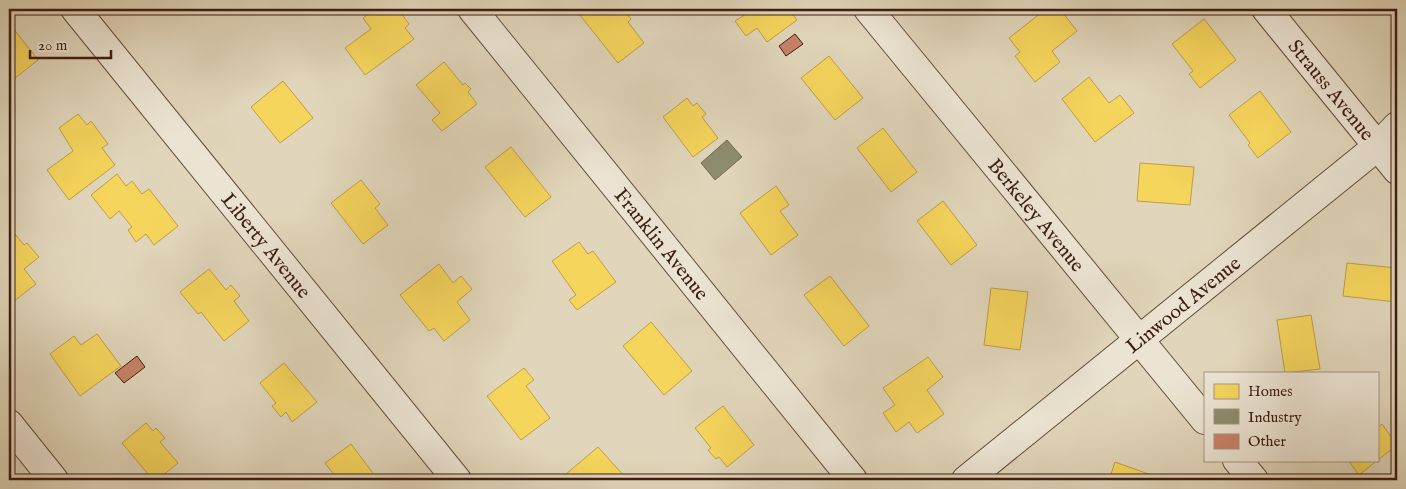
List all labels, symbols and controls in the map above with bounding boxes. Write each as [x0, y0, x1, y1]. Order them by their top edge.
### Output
scale bar [30, 28, 111, 60]
street label: Strauss Avenue [1282, 35, 1379, 146]
text: 20 m [38, 36, 68, 55]
street label: Berkeley Avenue [982, 154, 1089, 277]
street label: Franklin Avenue [608, 184, 714, 306]
street label: Liberty Avenue [215, 188, 316, 304]
street label: Linwood Avenue [1121, 251, 1246, 360]
legend [1204, 372, 1378, 462]
text: Homes [1248, 382, 1292, 401]
text: Industry [1248, 408, 1302, 427]
text: Other [1248, 432, 1286, 451]

